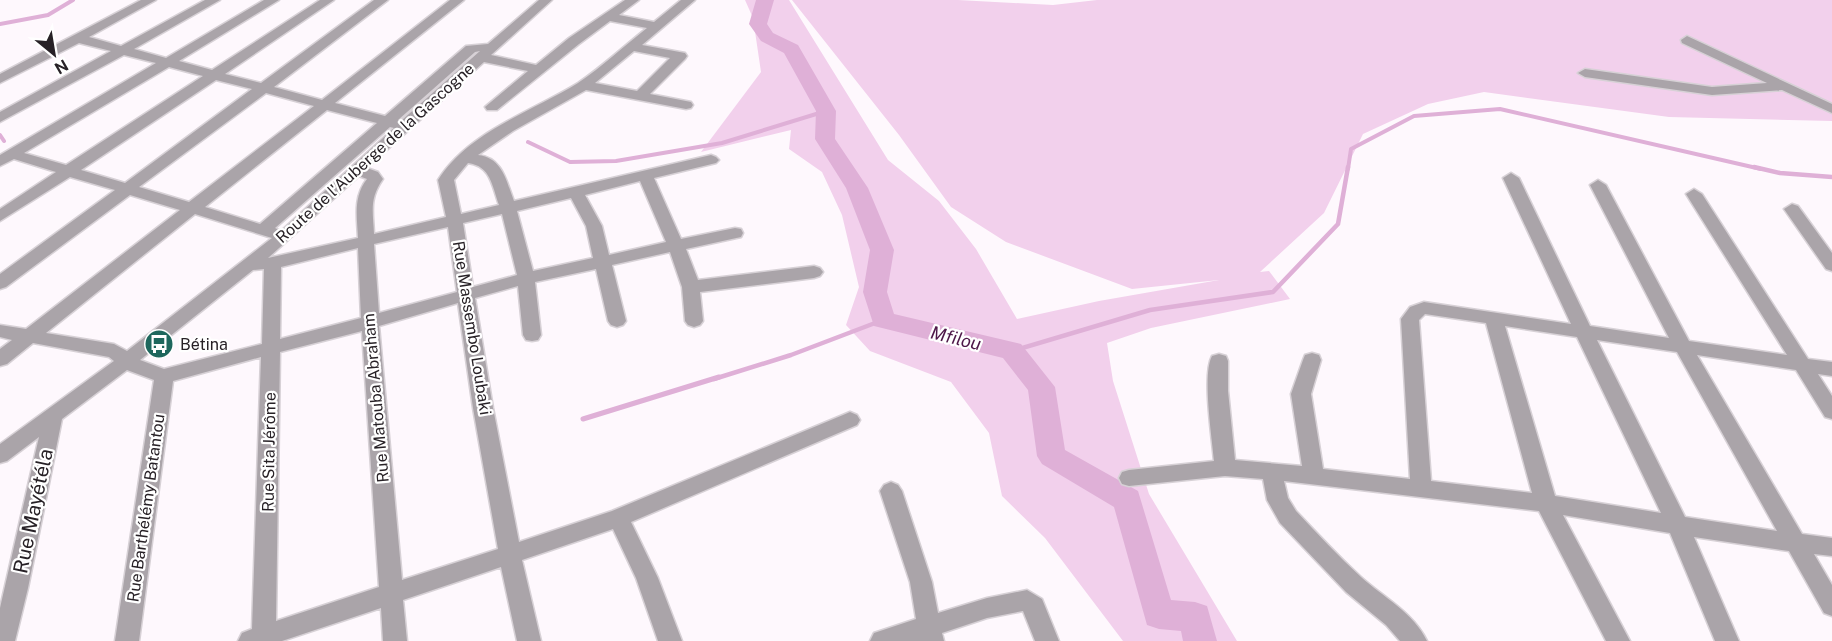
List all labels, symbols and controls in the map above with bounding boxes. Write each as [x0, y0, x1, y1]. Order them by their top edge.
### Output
north arrow [24, 24, 84, 84]
text: N [51, 55, 71, 78]
street label: Route de l'Auberge de la Gascogne [272, 59, 478, 247]
street label: Rue Massembo Loubaki [449, 240, 495, 416]
street label: Rue Matouba Abraham [359, 313, 393, 483]
water label: Mfilou [928, 322, 984, 354]
bus stop icon: Bétina [143, 328, 175, 360]
place label: Bétina [180, 335, 228, 354]
street label: Rue Sita Jérôme [258, 392, 280, 512]
street label: Rue Barthélémy Batantou [123, 413, 169, 603]
street label: Rue Mayétéla [8, 447, 58, 575]

